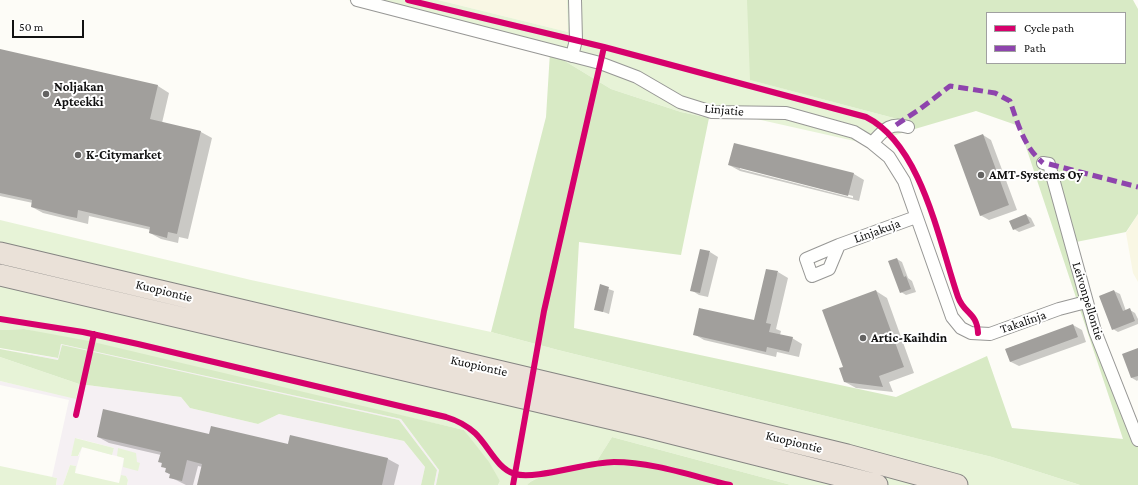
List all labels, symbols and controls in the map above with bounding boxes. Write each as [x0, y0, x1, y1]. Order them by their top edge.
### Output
scale bar [14, 12, 86, 38]
legend [986, 12, 1126, 64]
text: 50 m [19, 20, 43, 34]
text: Cycle path [1024, 21, 1074, 35]
text: Path [1024, 41, 1046, 55]
place label: Noljakan Apteekki [54, 79, 104, 110]
marker: Noljakan Apteekki [41, 89, 51, 99]
street label: Linjatie [704, 101, 744, 119]
place label: K-Citymarket [86, 147, 162, 163]
marker: K-Citymarket [73, 150, 83, 160]
place label: AMT-Systems Oy [989, 167, 1083, 183]
marker: AMT-Systems Oy [976, 170, 986, 180]
street label: Linjakuja [852, 215, 902, 247]
street label: Leivonpellontie [1069, 260, 1107, 342]
street label: Kuopiontie [134, 276, 194, 306]
street label: Takalinja [998, 307, 1048, 337]
place label: Artic-Kaihdin [871, 330, 947, 346]
marker: Artic-Kaihdin [858, 333, 868, 343]
street label: Kuopiontie [449, 352, 509, 380]
street label: Kuopiontie [764, 427, 824, 457]

